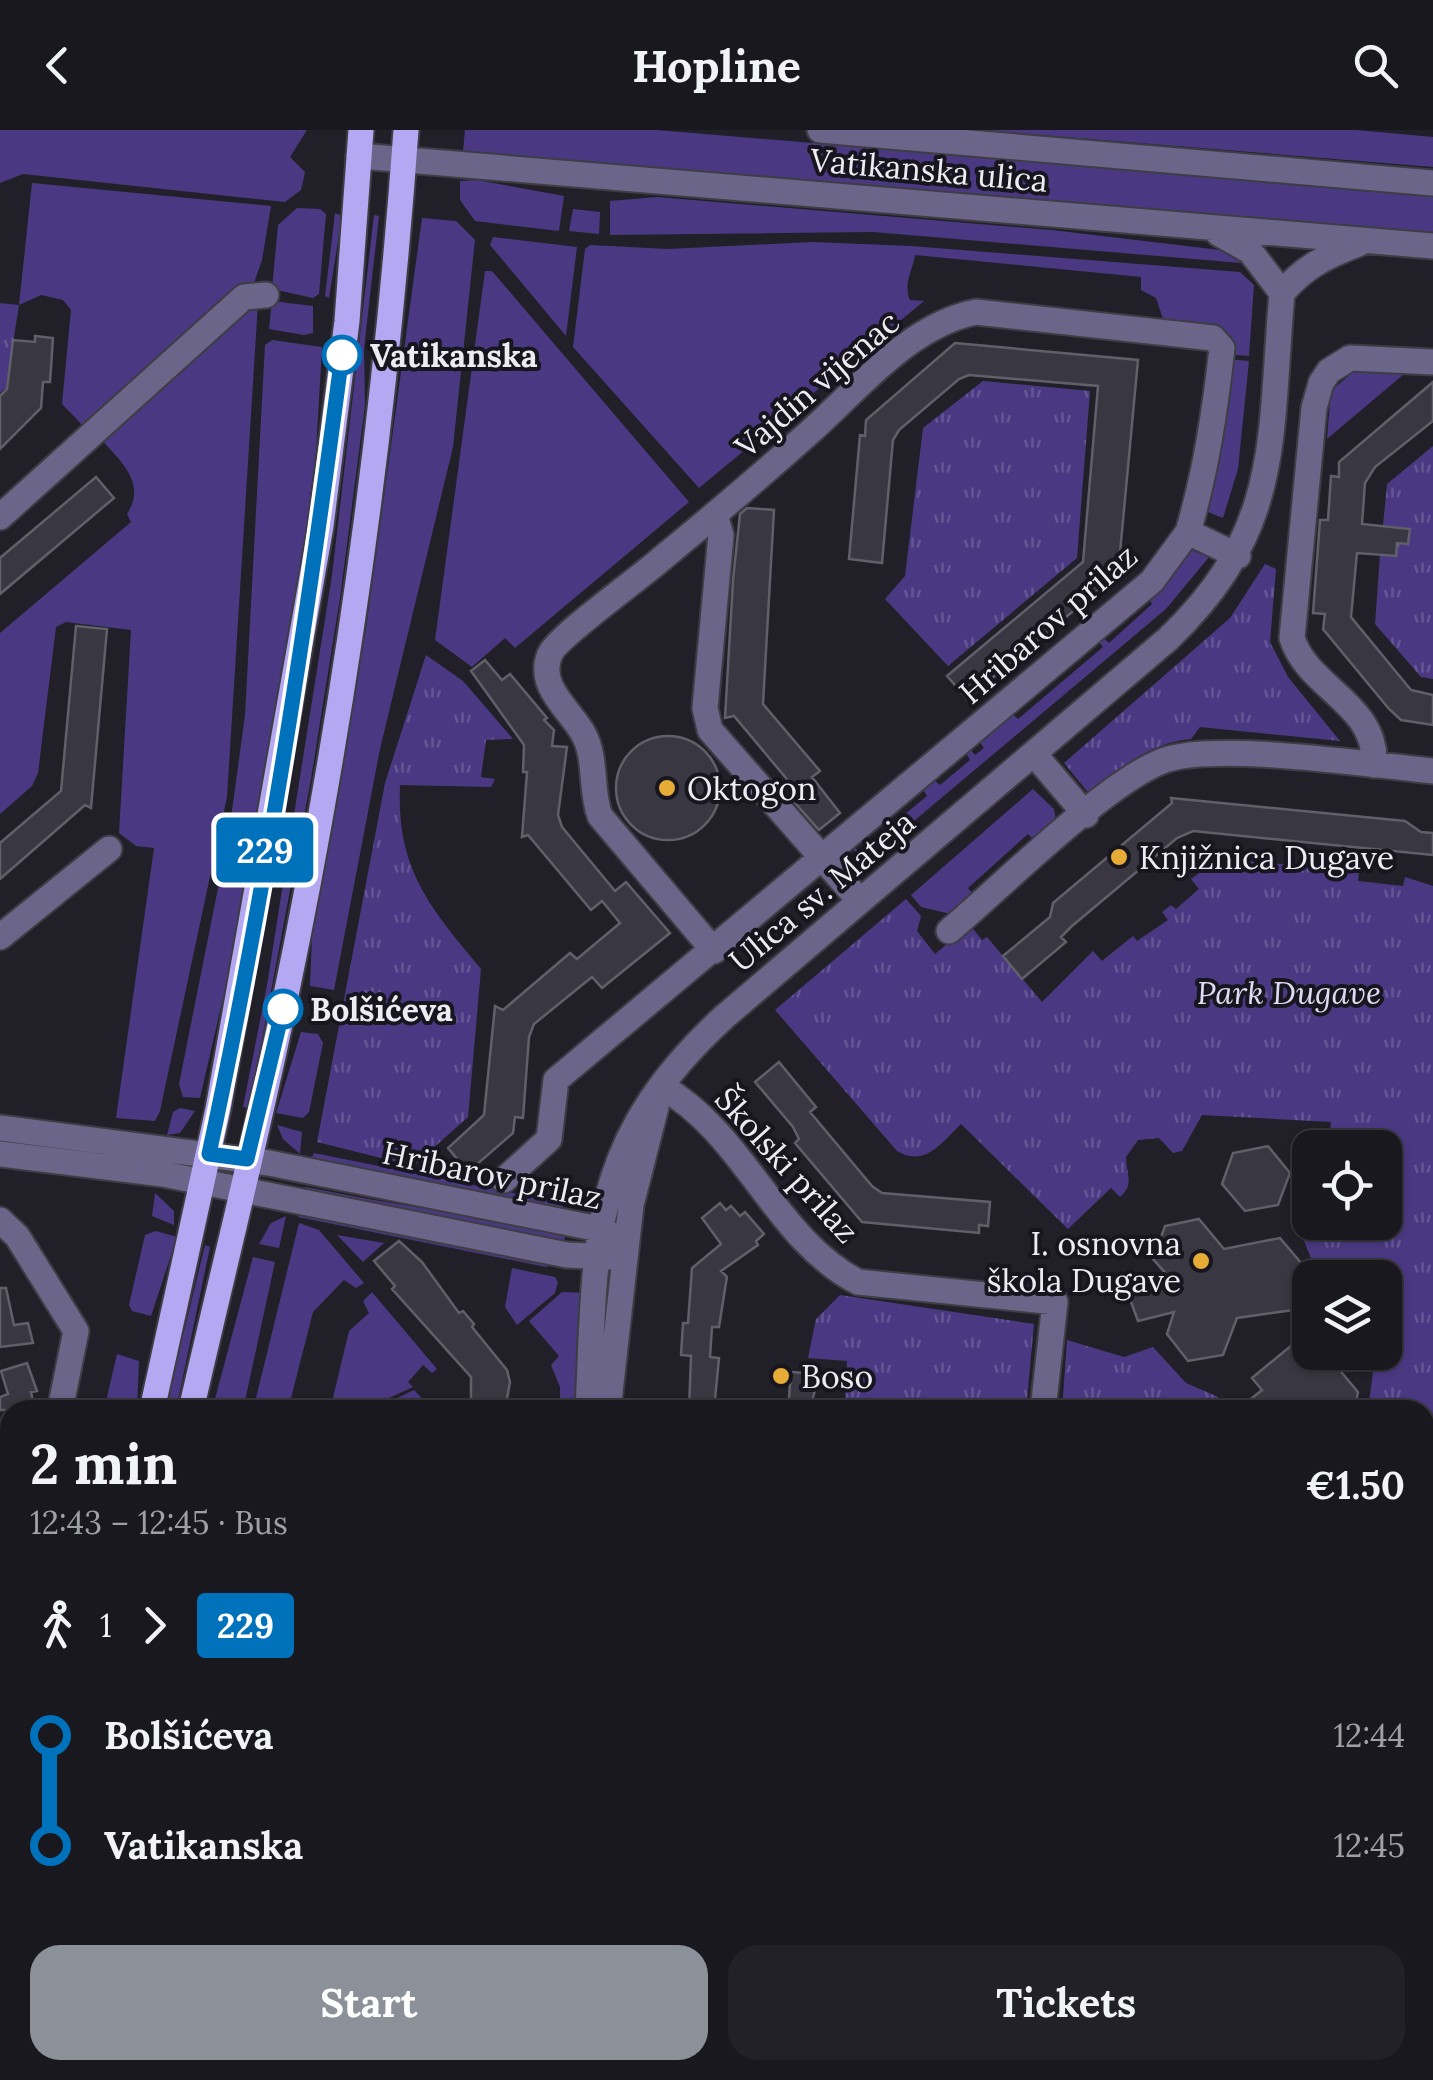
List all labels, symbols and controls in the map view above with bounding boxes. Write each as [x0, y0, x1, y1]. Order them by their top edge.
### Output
text: Hopline [632, 37, 801, 94]
icon: back [30, 38, 85, 93]
icon: search [1348, 38, 1403, 93]
street label: Vatikanska ulica [808, 139, 1049, 201]
street label: Vajdin vijenac [726, 301, 908, 467]
place label: Vatikanska [370, 335, 538, 376]
marker: Vatikanska [323, 336, 361, 374]
street label: Hribarov prilaz [950, 535, 1146, 713]
place label: Oktogon [687, 768, 816, 809]
marker: Oktogon [656, 777, 678, 799]
street label: Ulica sv. Mateja [721, 801, 923, 981]
line badge: 229 [208, 818, 322, 882]
text: 229 [236, 828, 294, 873]
place label: Knjižnica Dugave [1139, 837, 1394, 878]
marker: Knjižnica Dugave [1108, 846, 1130, 868]
park label: Park Dugave [1197, 972, 1381, 1013]
place label: Bolšićeva [310, 989, 453, 1030]
marker: Bolšićeva [264, 990, 302, 1028]
street label: Školski prilaz [706, 1079, 868, 1251]
map controls [1292, 1130, 1402, 1370]
button: locate [1292, 1130, 1402, 1240]
street label: Hribarov prilaz [379, 1132, 605, 1218]
place label: I. osnovna škola Dugave [987, 1223, 1181, 1301]
marker: I. osnovna škola Dugave [1190, 1250, 1212, 1272]
button: layers [1292, 1260, 1402, 1370]
place label: Boso [801, 1356, 873, 1397]
marker: Boso [770, 1365, 792, 1387]
text: 2 min [30, 1429, 177, 1499]
text: €1.50 [1305, 1461, 1405, 1509]
text: 12:43 – 12:45 · Bus [30, 1502, 288, 1543]
icon: walk [30, 1598, 85, 1653]
icon: forward [127, 1598, 182, 1653]
text: 229 [217, 1603, 274, 1648]
text: 1 [100, 1605, 112, 1646]
text: Bolšićeva [104, 1711, 274, 1759]
text: 12:44 [1333, 1715, 1405, 1756]
text: Vatikanska [104, 1821, 303, 1869]
text: 12:45 [1333, 1825, 1405, 1866]
button: Start [30, 1945, 708, 2060]
button: Tickets [728, 1945, 1405, 2060]

